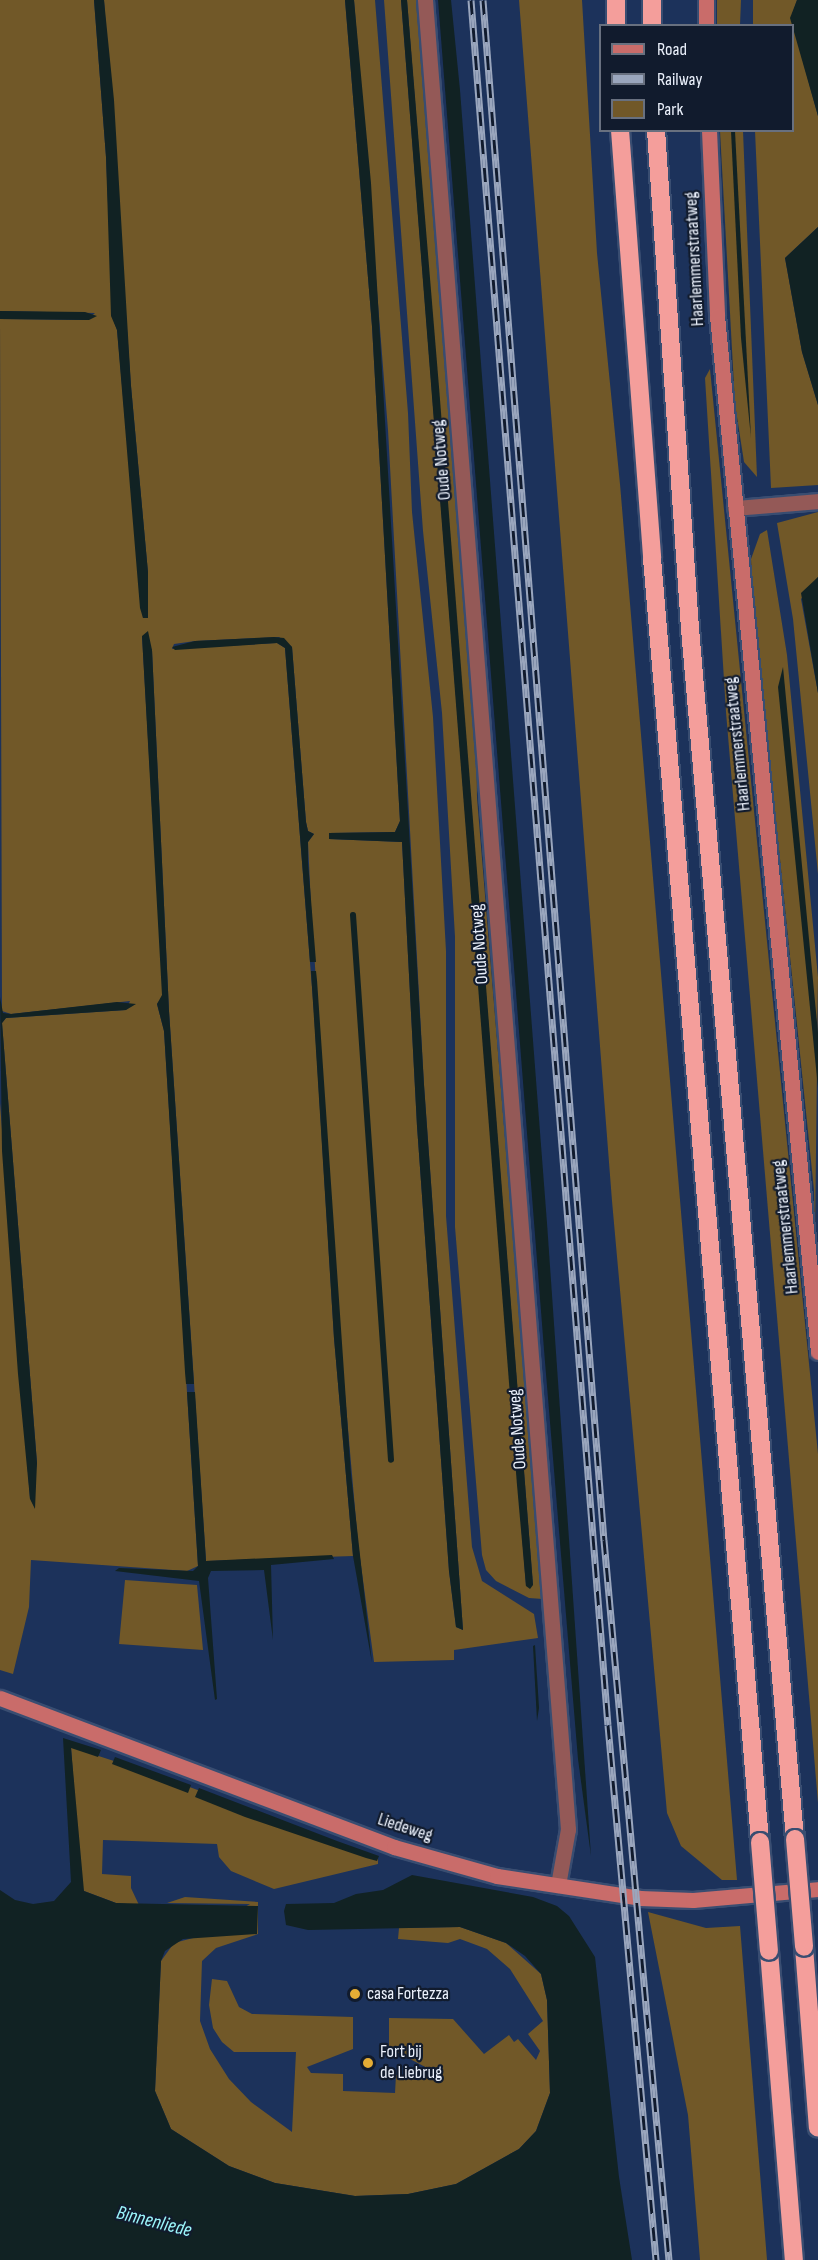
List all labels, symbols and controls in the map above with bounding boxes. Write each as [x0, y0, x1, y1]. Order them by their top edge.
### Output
legend [599, 24, 794, 132]
text: Road [657, 39, 687, 60]
text: Railway [657, 69, 702, 90]
text: Park [657, 99, 683, 120]
street label: Haarlemmerstraatweg [681, 191, 709, 327]
street label: Oude Notweg [428, 419, 456, 501]
street label: Haarlemmerstraatweg [720, 676, 756, 812]
street label: Oude Notweg [466, 903, 494, 985]
street label: Haarlemmerstraatweg [768, 1159, 804, 1295]
street label: Oude Notweg [504, 1388, 532, 1470]
street label: Liedeweg [375, 1809, 435, 1847]
place label: casa Fortezza [367, 1983, 449, 2005]
marker: casa Fortezza [348, 1987, 362, 2001]
place label: Fort bij de Liebrug [380, 2042, 442, 2084]
marker: Fort bij de Liebrug [361, 2056, 375, 2070]
water label: Binnenliede [114, 2201, 194, 2243]

